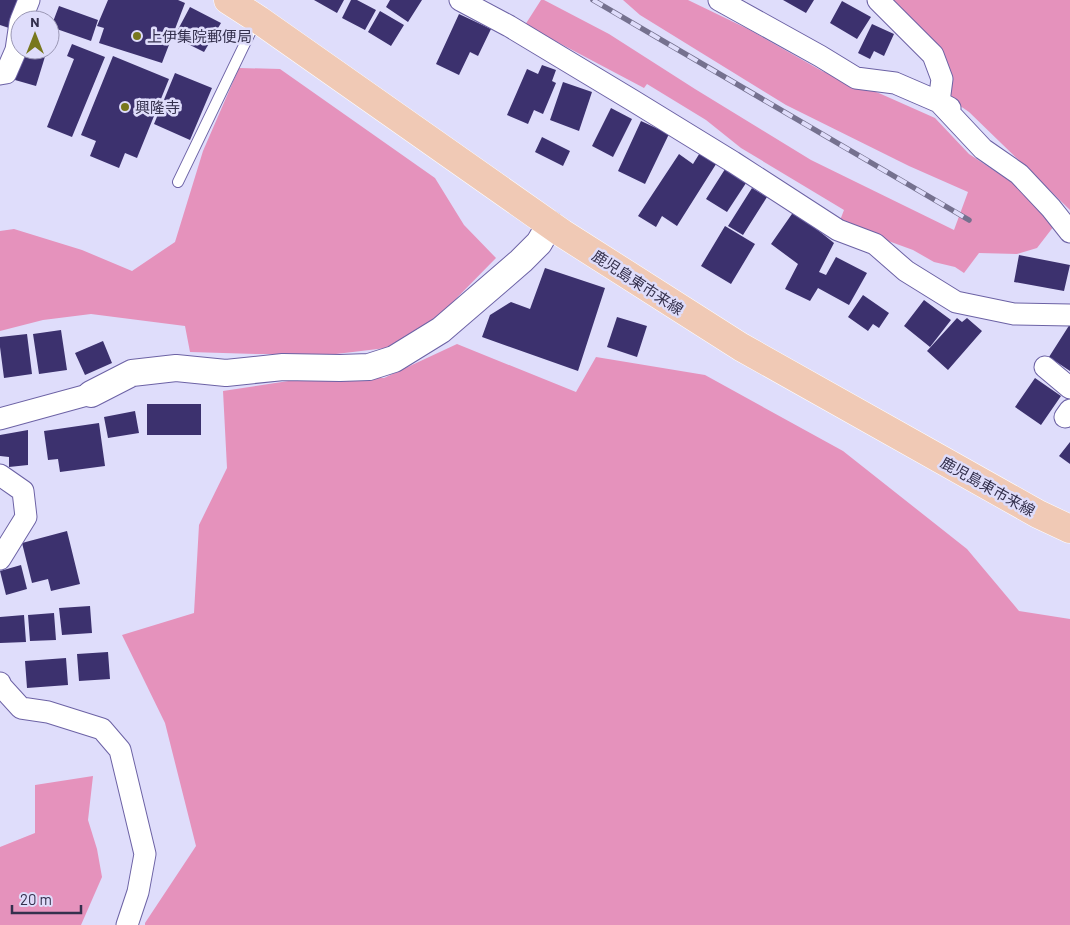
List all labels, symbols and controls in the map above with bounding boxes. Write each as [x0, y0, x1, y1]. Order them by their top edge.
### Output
north arrow [10, 10, 60, 60]
text: N [30, 13, 40, 30]
place label: 上伊集院郵便局 [147, 27, 252, 45]
marker: 上伊集院郵便局 [131, 30, 143, 42]
place label: 興隆寺 [135, 98, 180, 116]
marker: 興隆寺 [119, 101, 131, 113]
street label: 鹿児島東市来線 [589, 246, 687, 318]
street label: 鹿児島東市来線 [938, 453, 1038, 519]
scale bar [12, 882, 81, 914]
text: 20 m [20, 890, 52, 908]

